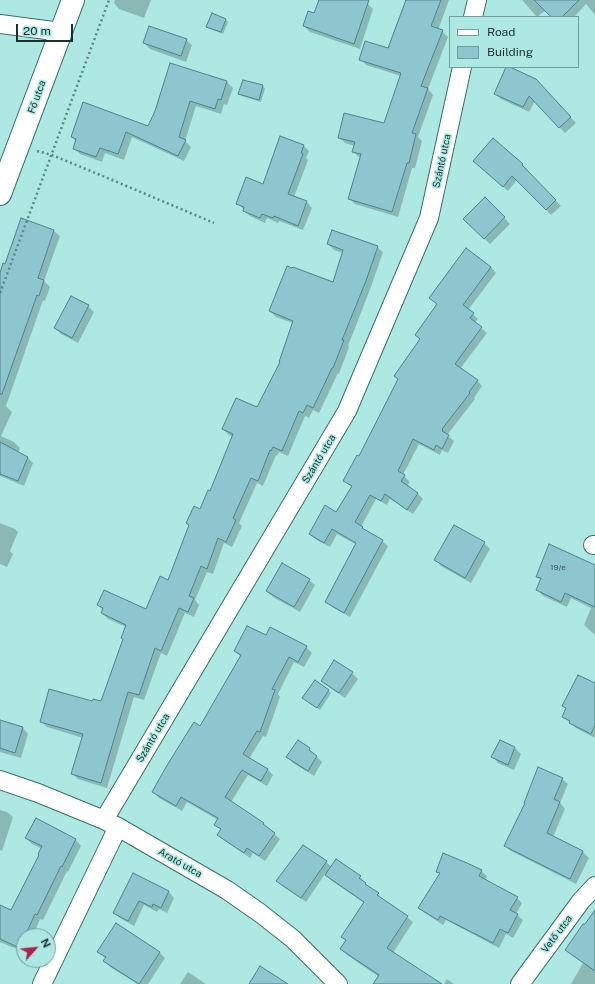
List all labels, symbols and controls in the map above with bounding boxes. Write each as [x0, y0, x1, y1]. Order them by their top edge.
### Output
scale bar [18, 16, 75, 42]
legend [449, 16, 579, 68]
text: 20 m [23, 24, 51, 38]
text: Road [487, 25, 515, 39]
text: Building [487, 45, 533, 59]
street label: Fő utca [25, 79, 49, 115]
street label: Szántó utca [430, 133, 454, 189]
street label: Szántó utca [300, 432, 338, 486]
house number: 19/e [550, 563, 566, 573]
street label: Szántó utca [134, 711, 172, 765]
street label: Arató utca [156, 846, 204, 880]
street label: Vető utca [539, 913, 575, 955]
north arrow [16, 928, 56, 968]
text: N [38, 936, 53, 950]

